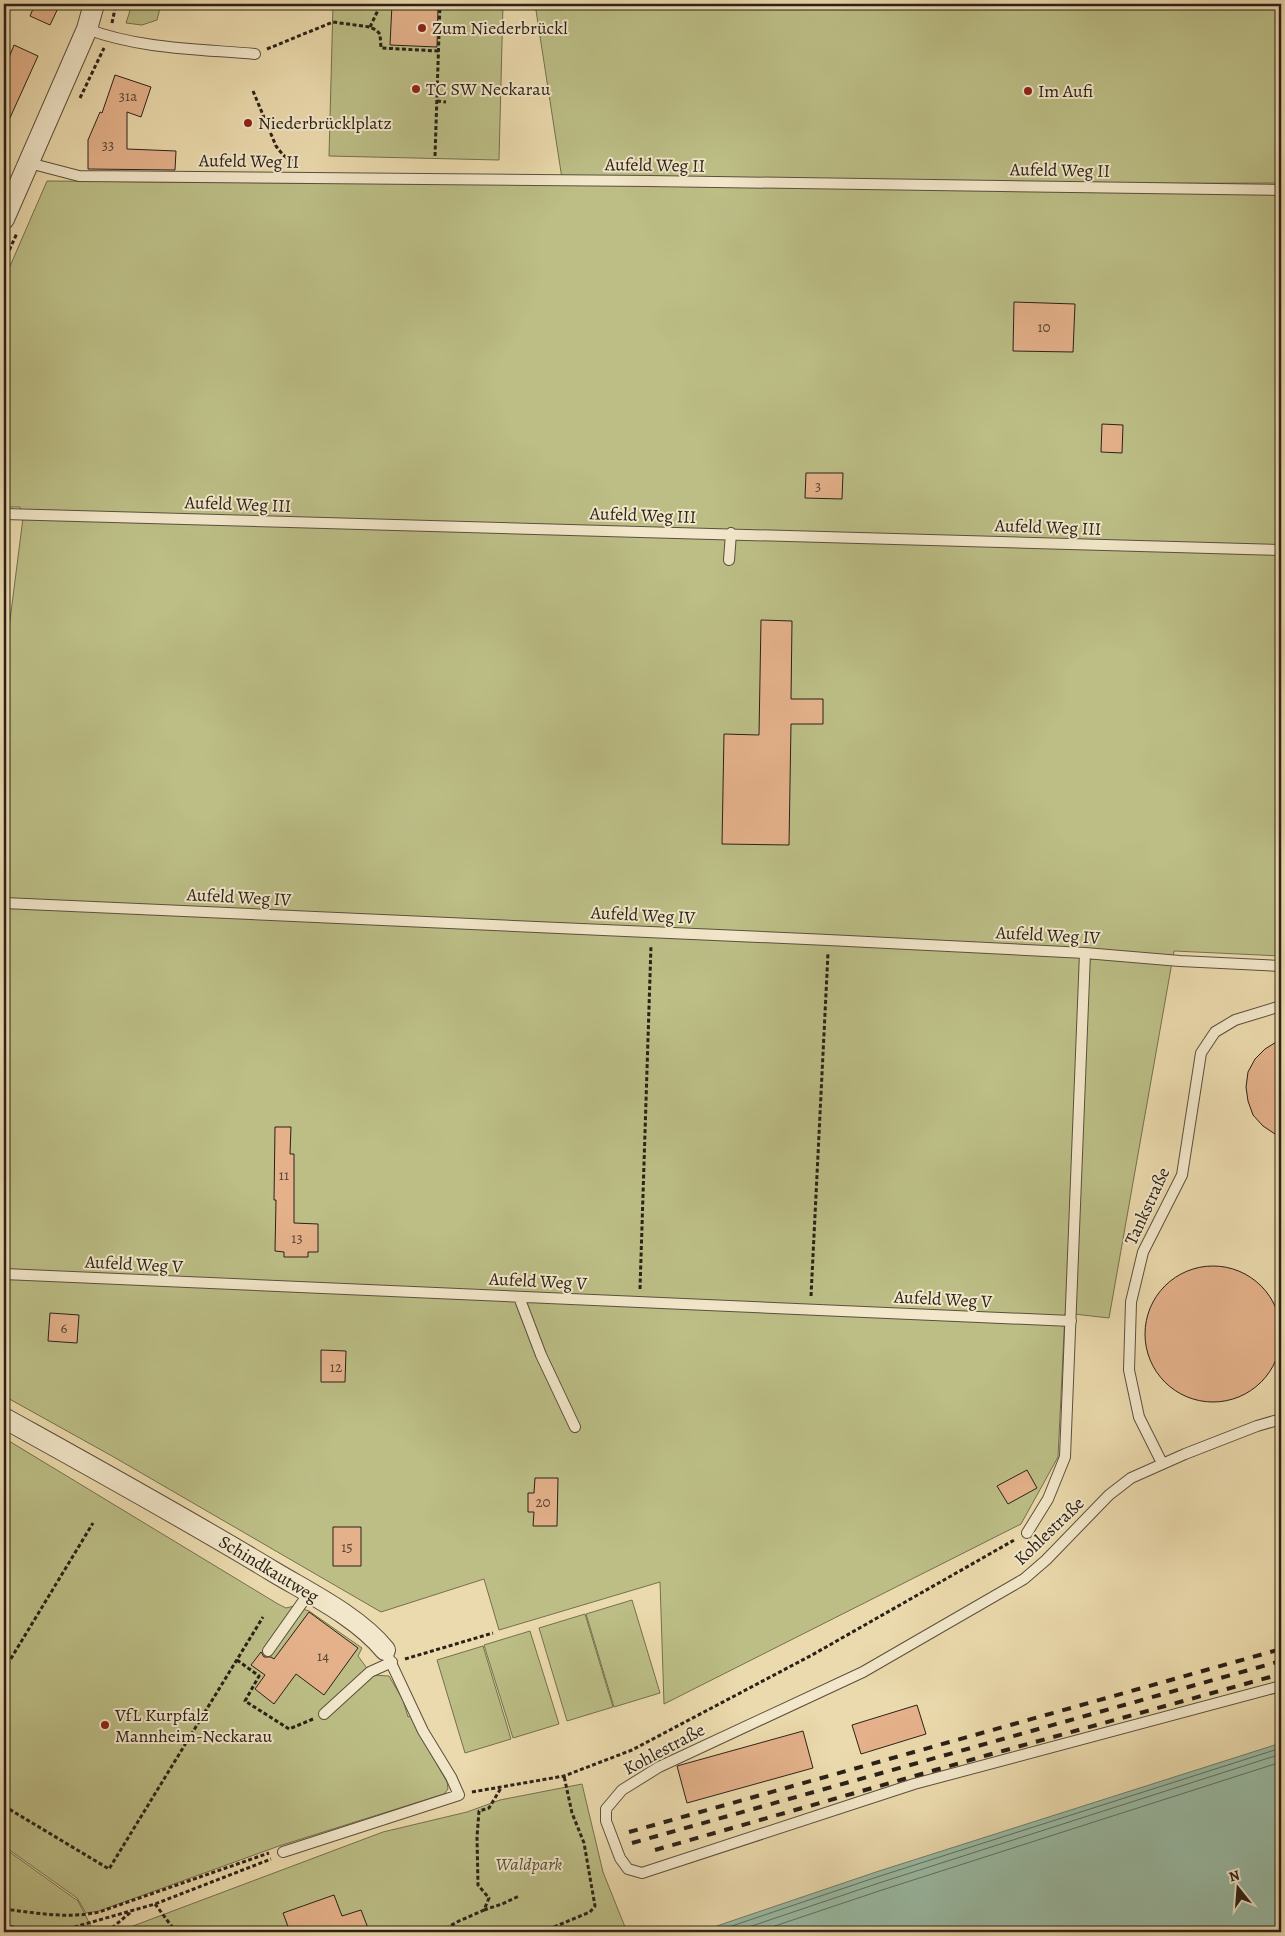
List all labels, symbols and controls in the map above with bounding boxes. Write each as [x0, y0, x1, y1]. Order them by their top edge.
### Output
place label: Zum Niederbrückl [432, 16, 568, 40]
marker: Zum Niederbrückl [416, 22, 428, 34]
place label: TC SW Neckarau [426, 77, 551, 101]
place label: Im Aufi [1038, 79, 1093, 103]
marker: TC SW Neckarau [410, 83, 422, 95]
marker: Im Aufi [1022, 85, 1034, 97]
house number: 31a [119, 86, 137, 106]
place label: Niederbrücklplatz [258, 111, 392, 135]
marker: Niederbrücklplatz [242, 117, 254, 129]
house number: 33 [102, 135, 114, 155]
street label: Aufeld Weg II [198, 148, 299, 174]
street label: Aufeld Weg II [604, 152, 705, 178]
street label: Aufeld Weg II [1009, 157, 1110, 183]
house number: 10 [1037, 317, 1051, 337]
house number: 3 [815, 476, 821, 496]
street label: Aufeld Weg III [183, 490, 292, 518]
street label: Aufeld Weg III [588, 501, 697, 529]
street label: Aufeld Weg III [993, 513, 1102, 541]
street label: Aufeld Weg IV [185, 882, 292, 912]
street label: Aufeld Weg IV [589, 900, 696, 930]
street label: Aufeld Weg IV [994, 920, 1101, 950]
street label: Tankstraße [1119, 1163, 1175, 1249]
house number: 11 [279, 1165, 289, 1185]
house number: 13 [291, 1228, 303, 1248]
street label: Aufeld Weg V [83, 1249, 184, 1279]
street label: Aufeld Weg V [487, 1266, 588, 1296]
street label: Aufeld Weg V [892, 1284, 993, 1314]
house number: 6 [61, 1318, 68, 1338]
house number: 12 [330, 1357, 342, 1377]
house number: 20 [535, 1492, 551, 1512]
street label: Kohlestraße [1009, 1492, 1089, 1570]
street label: Schindkautweg [214, 1530, 324, 1608]
house number: 15 [341, 1537, 353, 1557]
house number: 14 [317, 1646, 329, 1666]
place label: VfL Kurpfalz Mannheim-Neckarau [114, 1703, 273, 1748]
street label: Kohlestraße [619, 1718, 709, 1780]
marker: VfL Kurpfalz Mannheim-Neckarau [99, 1719, 111, 1731]
park label: Waldpark [496, 1852, 562, 1876]
north arrow [1212, 1864, 1262, 1914]
text: N [1227, 1865, 1242, 1887]

